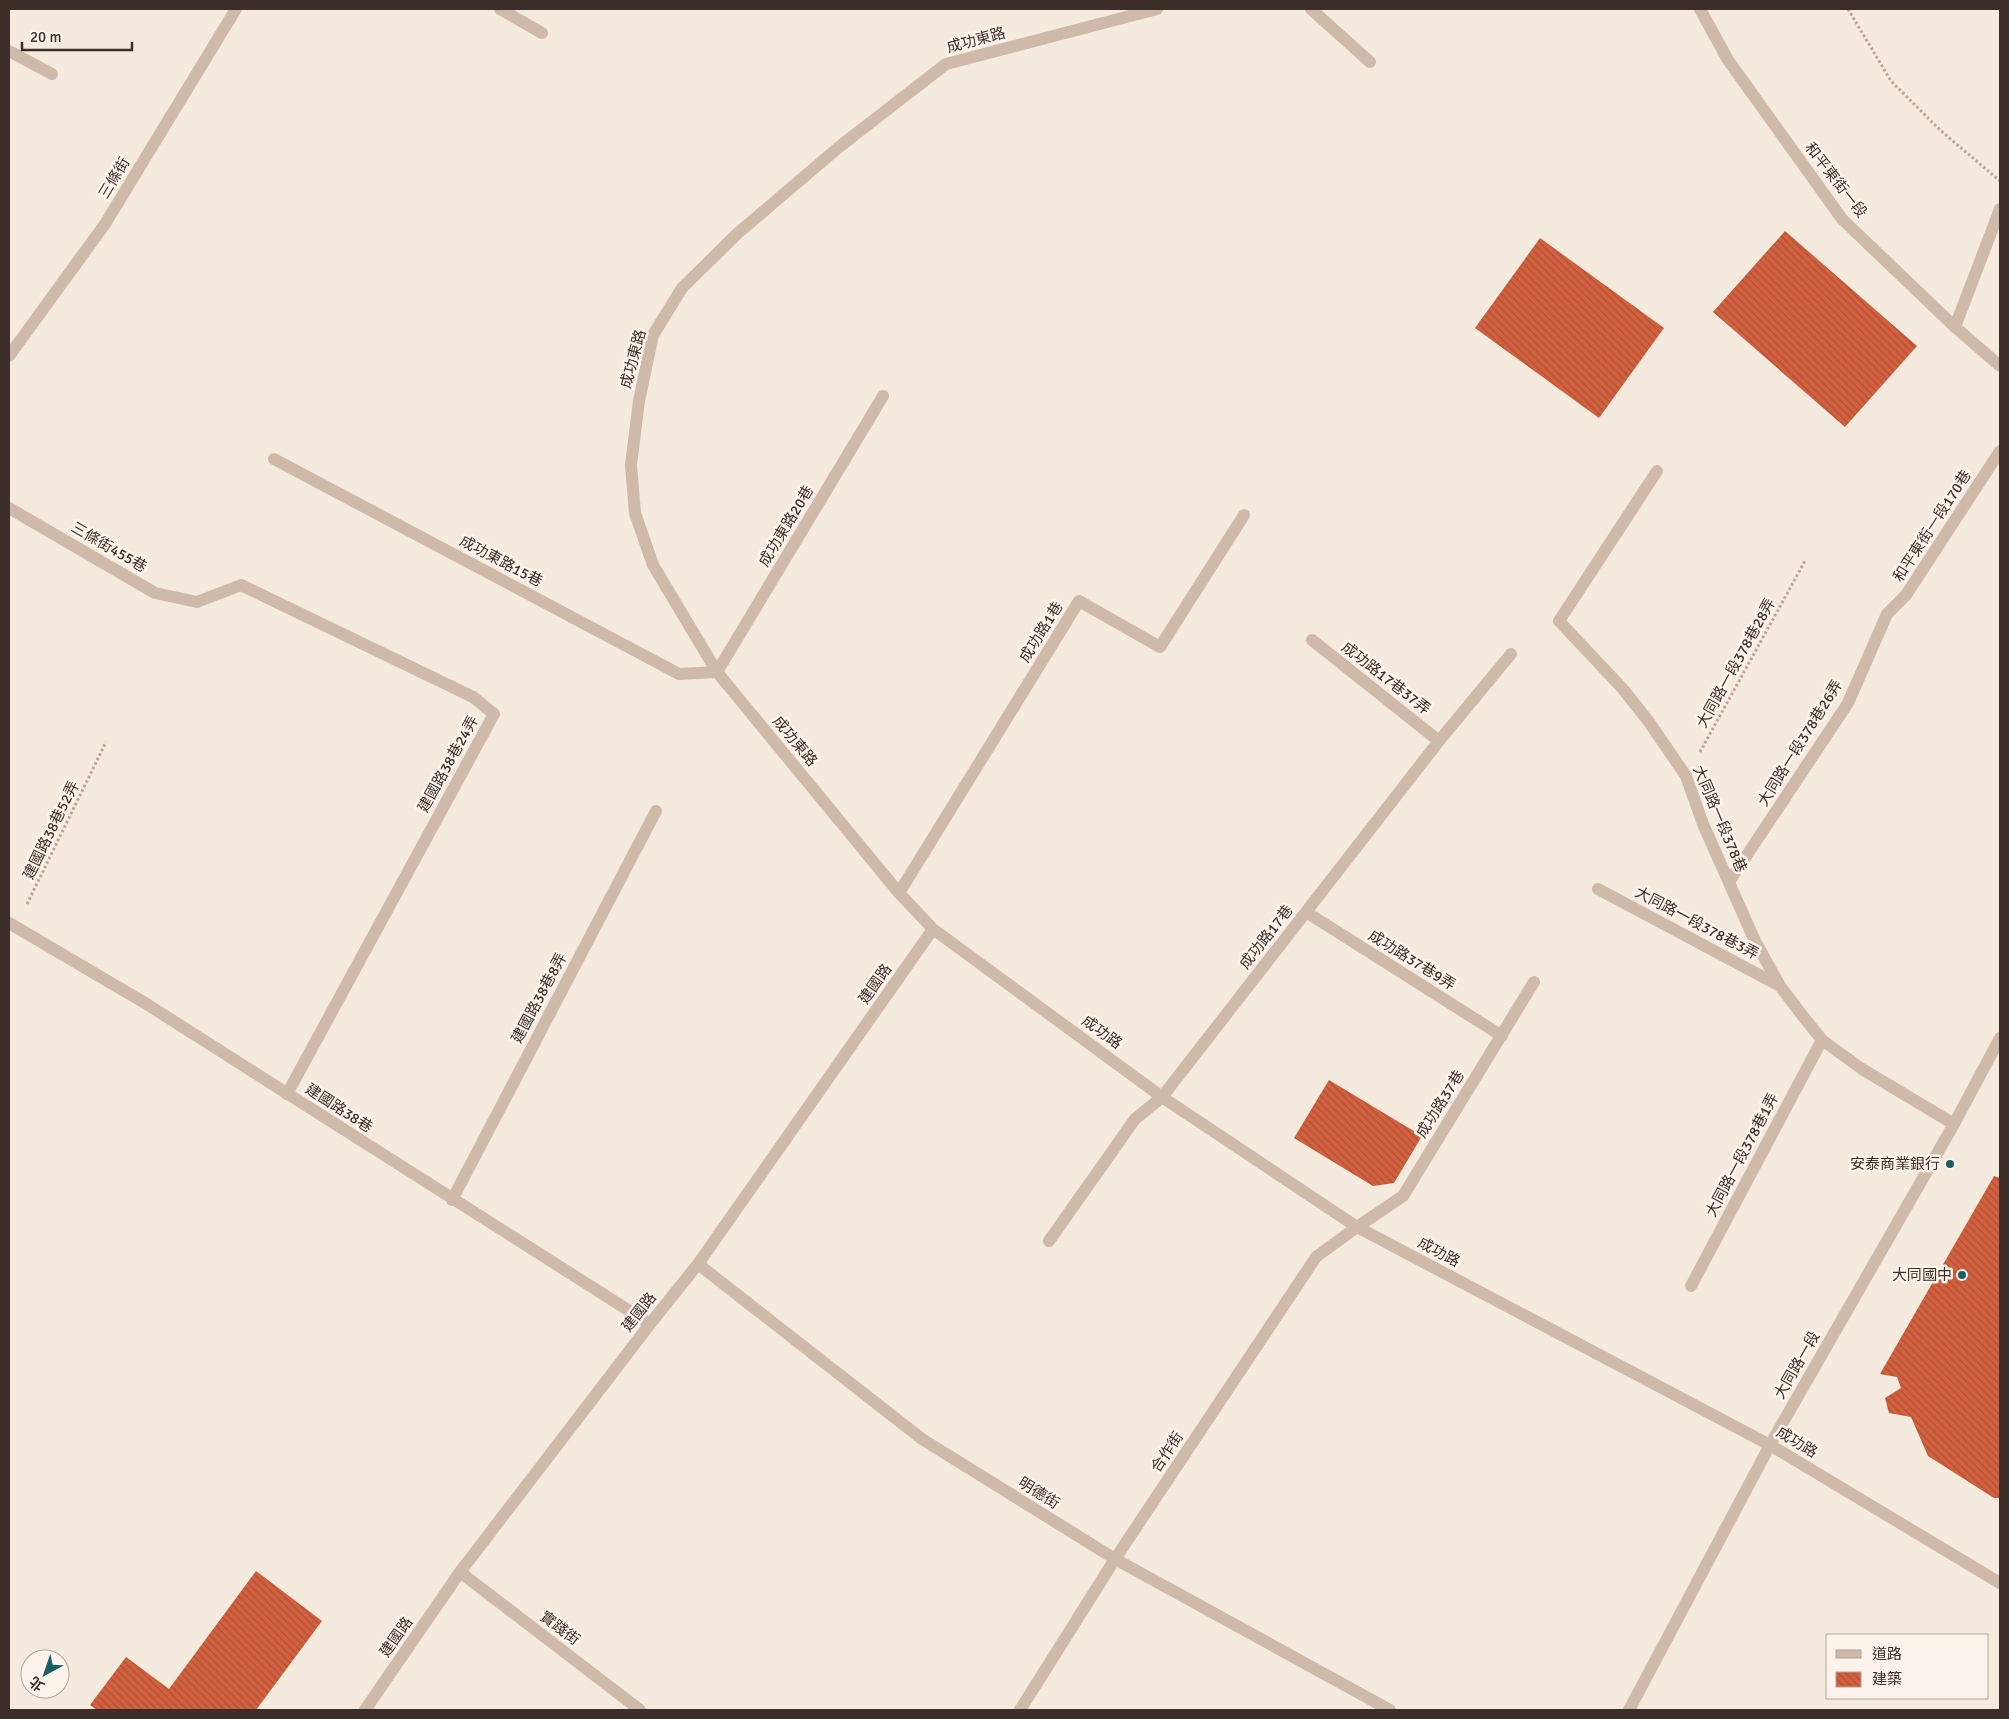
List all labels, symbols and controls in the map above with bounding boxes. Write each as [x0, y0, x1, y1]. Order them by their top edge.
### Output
scale bar [22, 20, 132, 52]
street label: 成功東路 [945, 24, 1007, 56]
text: 20 m [30, 28, 61, 46]
street label: 和平東街一段 [1801, 139, 1871, 221]
street label: 三條街 [95, 154, 133, 202]
street label: 成功東路 [617, 328, 649, 390]
street label: 和平東街一段170巷 [1889, 467, 1975, 585]
street label: 成功東路20巷 [755, 482, 817, 570]
street label: 三條街455巷 [68, 518, 150, 576]
street label: 成功東路15巷 [457, 532, 545, 590]
street label: 大同路一段378巷28弄 [1693, 595, 1779, 731]
street label: 成功路1巷 [1015, 598, 1067, 666]
street label: 成功路17巷37弄 [1338, 638, 1434, 718]
street label: 大同路一段378巷26弄 [1754, 677, 1846, 809]
street label: 成功東路 [769, 712, 821, 770]
street label: 建國路38巷24弄 [414, 713, 482, 815]
street label: 大同路一段378巷 [1689, 763, 1751, 875]
street label: 建國路38巷52弄 [19, 778, 83, 882]
street label: 大同路一段378巷3弄 [1632, 883, 1762, 963]
street label: 成功路17巷 [1235, 901, 1297, 973]
street label: 成功路37巷9弄 [1365, 926, 1459, 994]
street label: 建國路38巷8弄 [508, 950, 570, 1046]
street label: 建國路 [855, 960, 895, 1008]
street label: 成功路 [1079, 1011, 1125, 1053]
street label: 成功路37巷 [1412, 1067, 1468, 1141]
street label: 建國路38巷 [302, 1080, 376, 1136]
street label: 大同路一段378巷1弄 [1702, 1090, 1782, 1220]
place label: 安泰商業銀行 [1850, 1155, 1940, 1173]
marker: 安泰商業銀行 [1944, 1158, 1956, 1170]
street label: 成功路 [1415, 1233, 1463, 1271]
place label: 大同國中 [1892, 1266, 1952, 1284]
marker: 大同國中 [1956, 1269, 1968, 1281]
street label: 建國路 [618, 1289, 660, 1335]
street label: 大同路一段 [1770, 1328, 1824, 1402]
street label: 成功路 [1773, 1423, 1821, 1461]
street label: 合作街 [1147, 1428, 1187, 1476]
street label: 明德街 [1015, 1473, 1063, 1513]
street label: 實踐街 [537, 1607, 583, 1649]
street label: 建國路 [376, 1613, 416, 1661]
legend [1826, 1634, 1989, 1699]
text: 道路 [1872, 1645, 1902, 1663]
north arrow [20, 1649, 70, 1699]
text: 建築 [1872, 1670, 1902, 1688]
text: 北 [26, 1673, 48, 1695]

